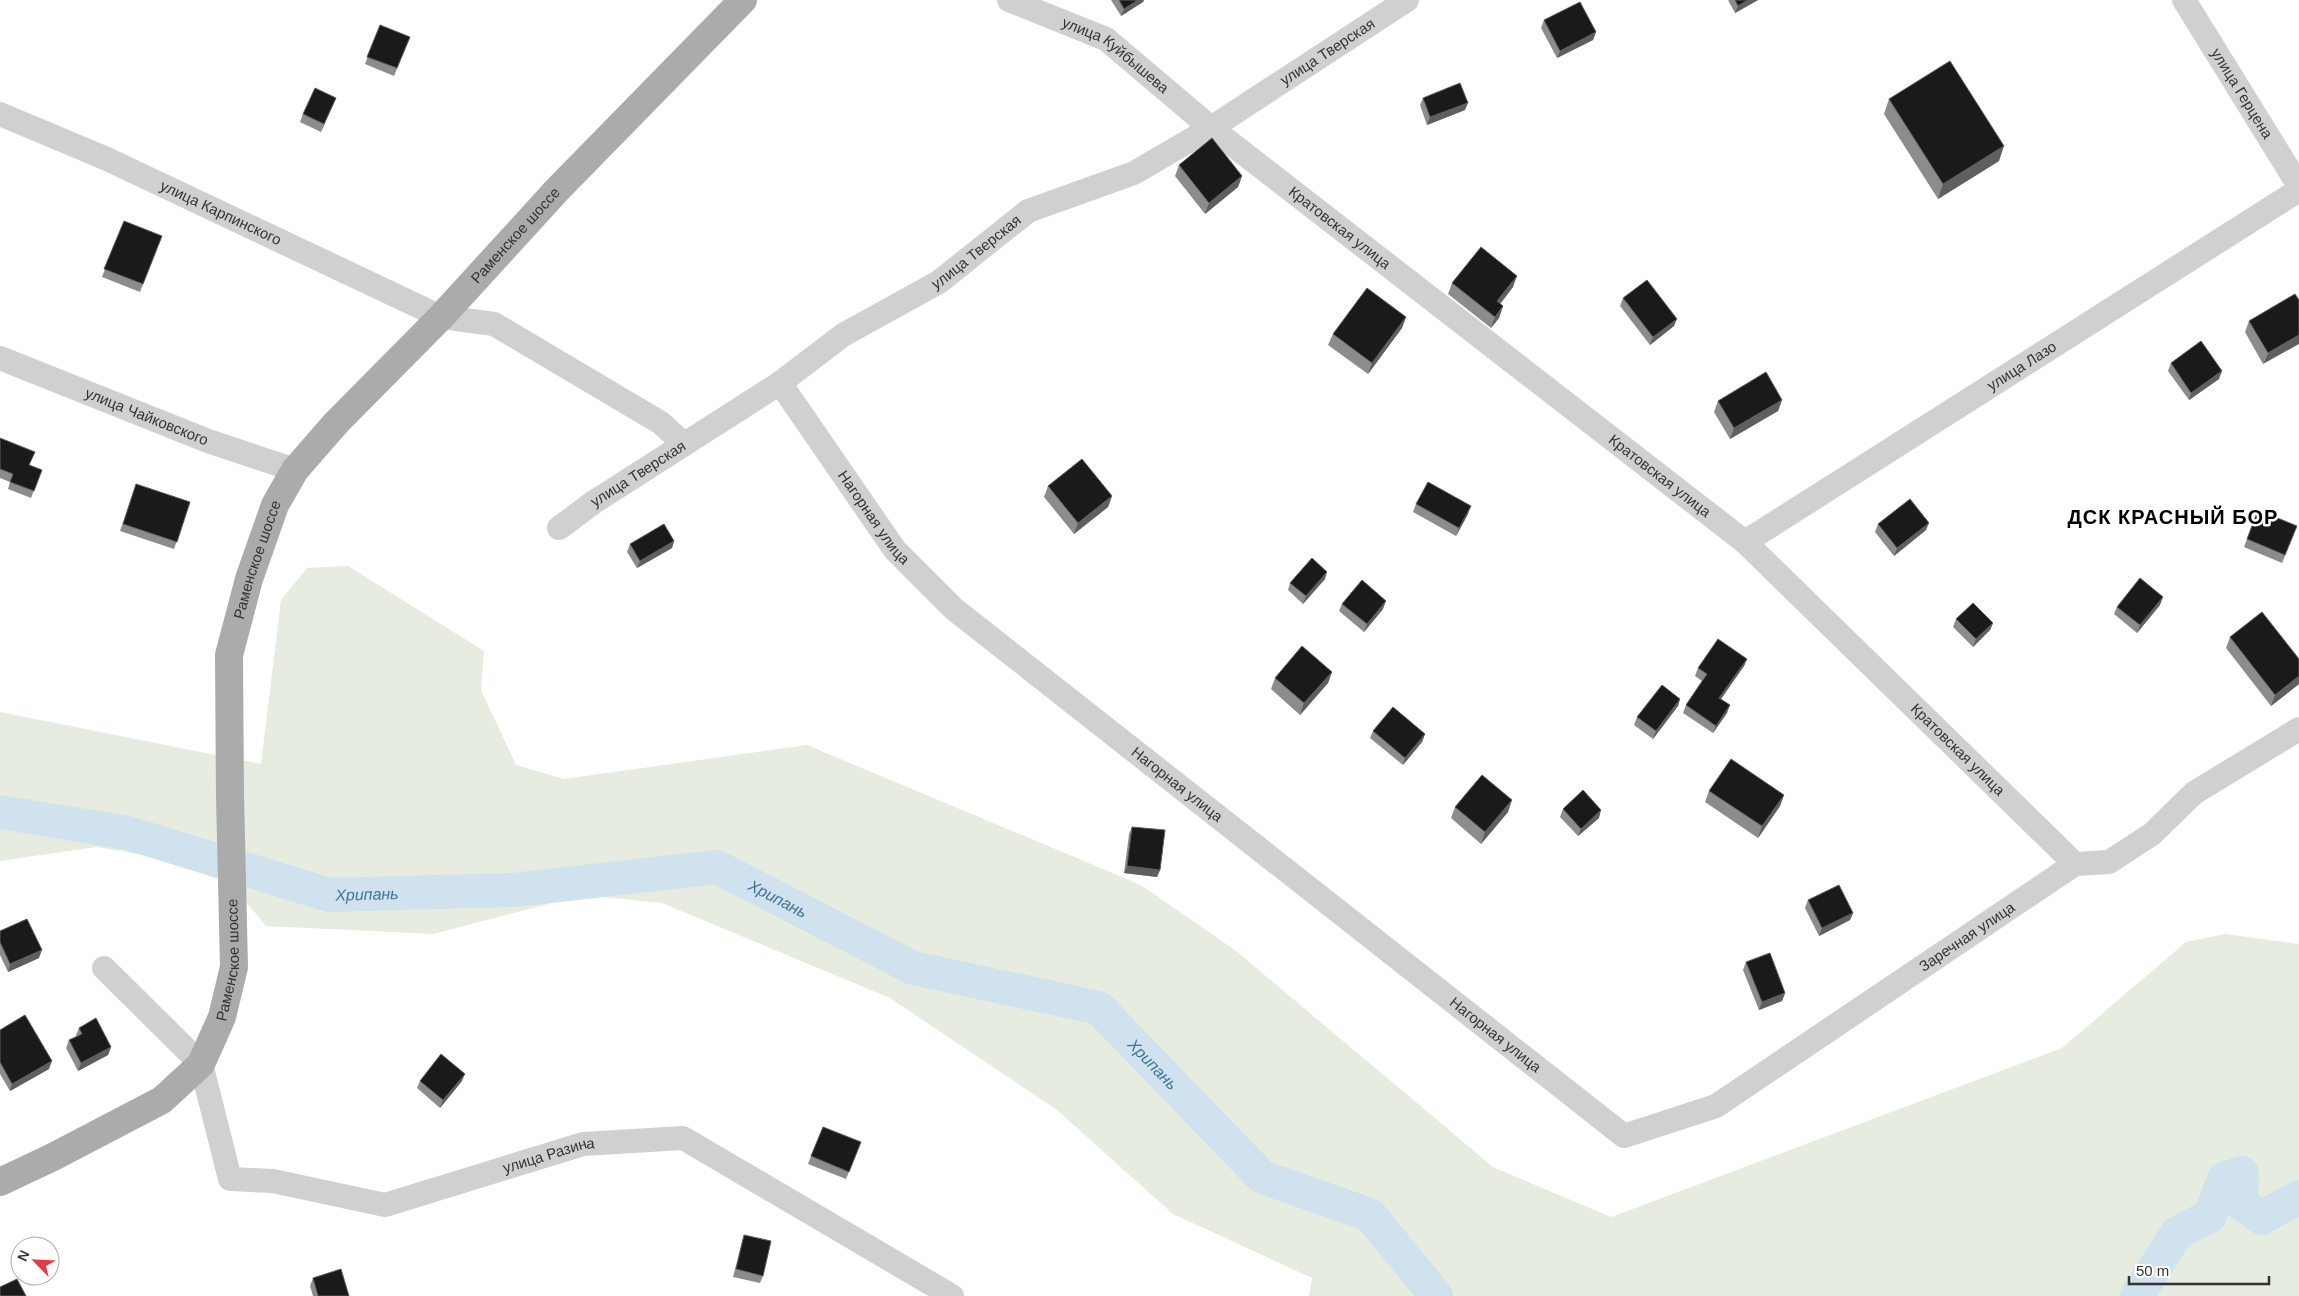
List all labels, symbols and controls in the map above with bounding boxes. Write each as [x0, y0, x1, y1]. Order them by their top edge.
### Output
street label: улица Куйбышева [1060, 13, 1173, 97]
street label: улица Тверская [1277, 15, 1378, 89]
street label: улица Герцена [2208, 45, 2277, 142]
street label: улица Карпинского [158, 177, 284, 248]
street label: Кратовская улица [1286, 183, 1395, 273]
street label: Раменское шоссе [467, 184, 563, 286]
street label: улица Тверская [929, 211, 1024, 292]
street label: улица Лазо [1984, 337, 2059, 394]
street label: улица Чайковского [83, 384, 211, 448]
street label: Кратовская улица [1606, 431, 1715, 521]
street label: улица Тверская [587, 437, 688, 510]
street label: Нагорная улица [835, 467, 914, 568]
street label: Раменское шоссе [230, 498, 284, 621]
district label: ДСК КРАСНЫЙ БОР [2068, 505, 2278, 528]
street label: Кратовская улица [1908, 700, 2009, 799]
street label: Нагорная улица [1128, 743, 1227, 826]
water label: Хрипань [745, 876, 810, 921]
water label: Хрипань [334, 885, 399, 904]
street label: Заречная улица [1916, 898, 2018, 975]
street label: Раменское шоссе [212, 899, 242, 1023]
street label: Нагорная улица [1447, 993, 1545, 1076]
water label: Хрипань [1124, 1035, 1181, 1093]
street label: улица Разина [501, 1134, 596, 1176]
north arrow [10, 1236, 60, 1286]
text: N [14, 1248, 32, 1264]
scale bar [2129, 1254, 2269, 1286]
text: 50 m [2136, 1262, 2169, 1279]

